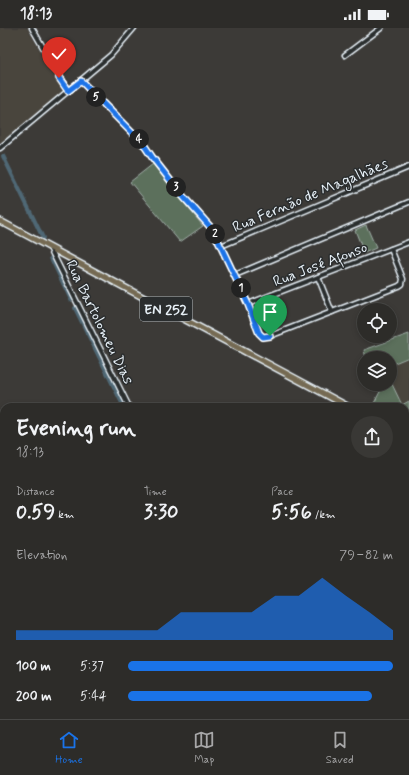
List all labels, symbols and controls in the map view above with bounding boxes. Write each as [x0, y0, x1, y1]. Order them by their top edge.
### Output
text: 18:13 [20, 4, 52, 24]
pin [42, 37, 76, 78]
icon: check [48, 43, 70, 65]
pin: 5 [86, 87, 106, 107]
text: 5 [93, 90, 99, 104]
pin: 4 [129, 129, 149, 149]
text: 4 [136, 132, 142, 146]
street label: Rua Fernão de Magalhães [230, 154, 392, 239]
pin: 3 [166, 177, 186, 197]
text: 3 [174, 180, 178, 194]
pin: 2 [205, 224, 225, 244]
text: 2 [212, 227, 218, 241]
street label: Rua José Afonso [270, 238, 371, 294]
street label: Rua Bartolomeu Dias [60, 257, 138, 388]
pin: 1 [231, 278, 251, 298]
text: 1 [239, 281, 243, 295]
pin [253, 295, 287, 336]
road number: EN 252 [140, 297, 192, 321]
icon: arrive [259, 301, 281, 323]
map controls [357, 303, 397, 391]
button: locate [357, 303, 397, 343]
button: layers [357, 351, 397, 391]
text: Evening run [16, 415, 136, 443]
button: share [351, 416, 393, 458]
text: 18:13 [16, 444, 44, 461]
text: Distance [16, 485, 55, 499]
text: Time [144, 485, 167, 499]
text: Pace [271, 485, 293, 499]
text: 0.59 [16, 499, 55, 526]
text: 3:30 [144, 499, 179, 526]
text: 5:56 [271, 499, 312, 526]
text: km [55, 508, 74, 522]
text: /km [312, 508, 336, 522]
text: Elevation [16, 547, 67, 564]
text: 79–82 m [339, 547, 393, 564]
text: 100 m [16, 658, 51, 675]
text: 5:37 [80, 658, 104, 675]
text: 200 m [16, 688, 51, 705]
text: 5:44 [80, 688, 107, 705]
tab: Home [55, 729, 83, 767]
tab: Map [193, 729, 215, 767]
tab: Saved [326, 729, 354, 767]

